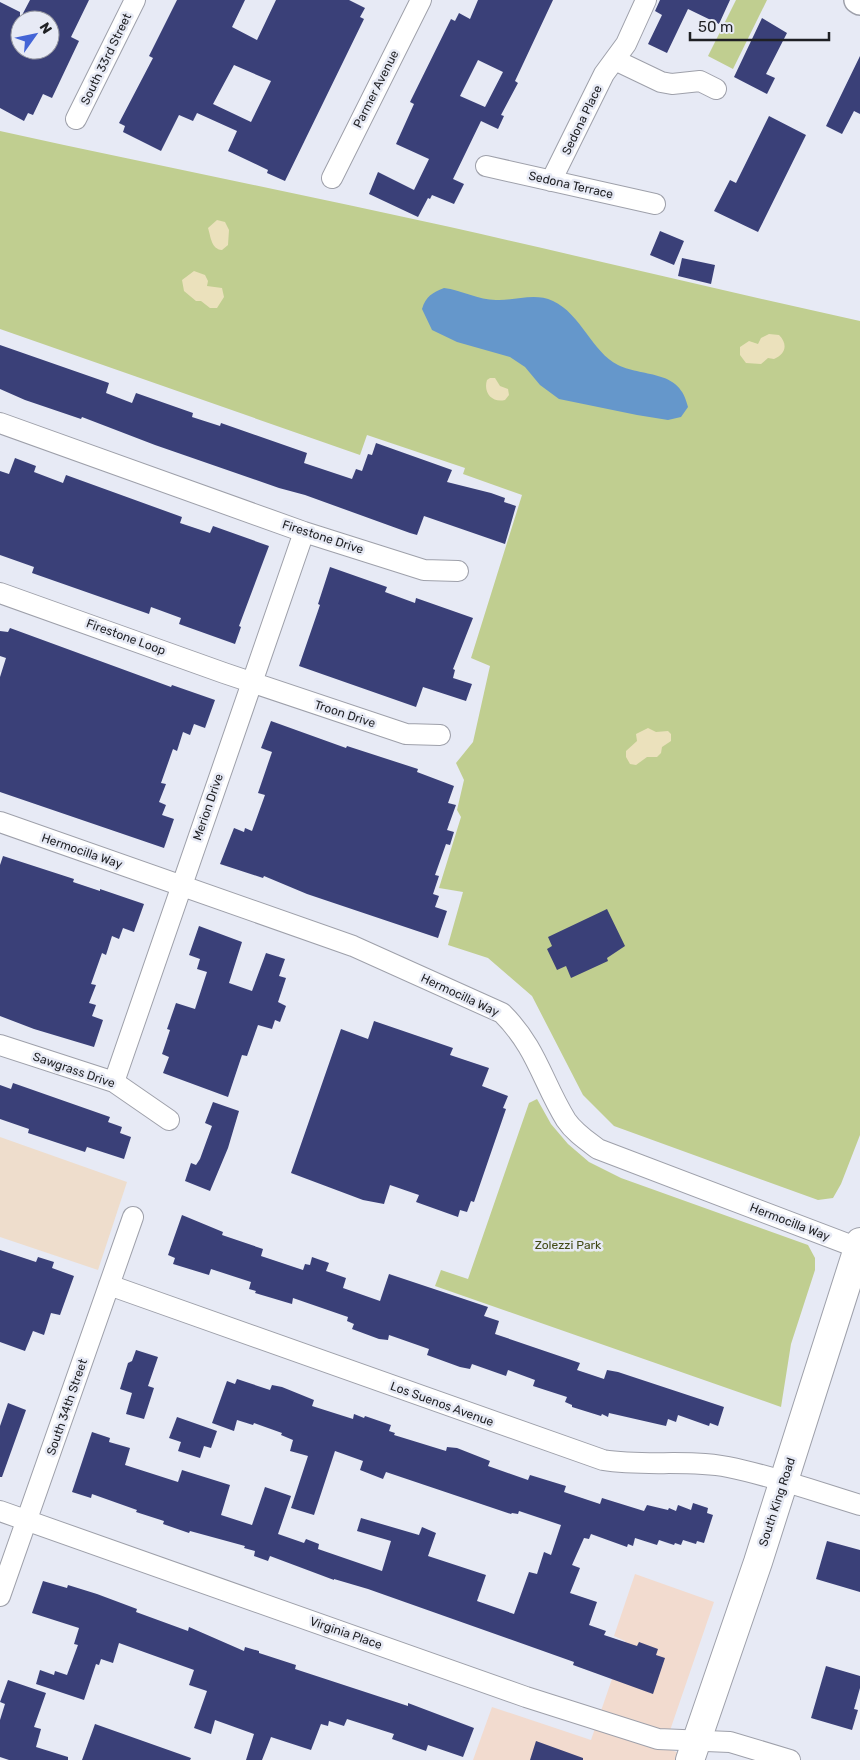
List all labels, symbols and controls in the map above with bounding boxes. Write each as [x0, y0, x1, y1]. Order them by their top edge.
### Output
north arrow [10, 10, 60, 60]
scale bar [690, 10, 829, 42]
street label: South 33rd Street [78, 11, 134, 107]
text: 50 m [698, 18, 733, 36]
text: N [36, 19, 55, 37]
street label: Parmer Avenue [350, 48, 402, 130]
street label: Sedona Place [559, 83, 605, 157]
street label: Sedona Terrace [527, 168, 615, 202]
street label: Firestone Drive [281, 517, 366, 557]
street label: Firestone Loop [84, 616, 168, 658]
street label: Troon Drive [313, 698, 378, 731]
street label: Merion Drive [190, 772, 226, 842]
street label: Hermocilla Way [40, 831, 125, 872]
street label: Hermocilla Way [419, 971, 502, 1019]
street label: Sawgrass Drive [31, 1049, 117, 1091]
street label: Hermocilla Way [748, 1200, 832, 1244]
park label: Zolezzi Park [535, 1238, 602, 1252]
street label: South 34th Street [44, 1357, 90, 1457]
street label: Los Suenos Avenue [388, 1379, 496, 1429]
street label: South King Road [756, 1456, 798, 1548]
street label: Virginia Place [308, 1614, 384, 1652]

